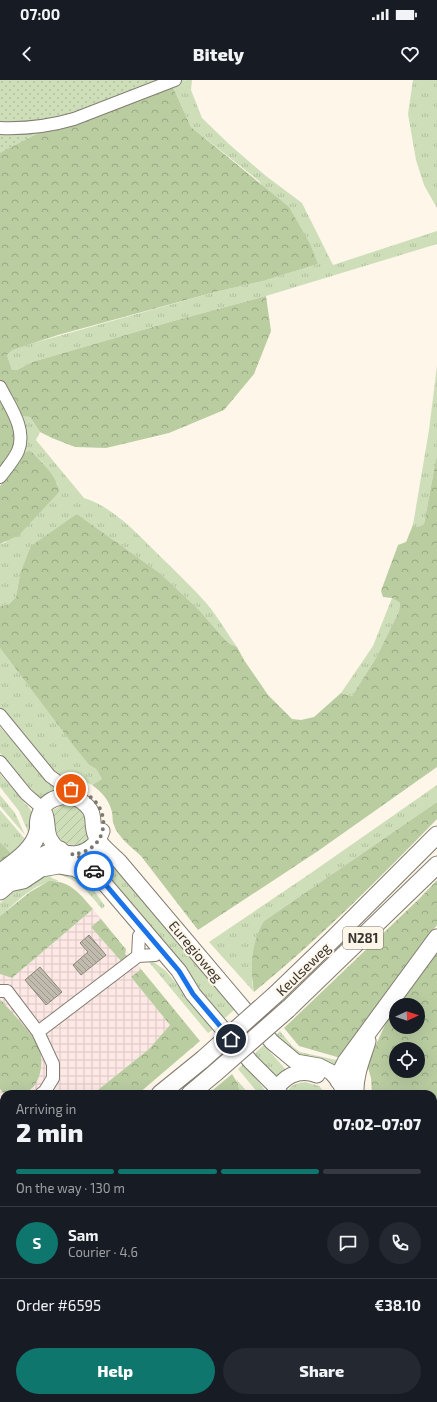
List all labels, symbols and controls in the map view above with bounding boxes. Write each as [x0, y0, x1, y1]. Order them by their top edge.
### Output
text: 07:00 [20, 5, 60, 23]
icon: back [16, 43, 38, 65]
text: Bitely [193, 43, 244, 65]
icon: heart [399, 43, 421, 65]
pin [54, 772, 88, 806]
icon: bag [60, 778, 82, 800]
courier [74, 851, 114, 891]
icon: car [83, 860, 105, 882]
street label: Euregioweg [165, 917, 227, 985]
road number: N281 [343, 927, 383, 949]
street label: Keulseweg [272, 939, 334, 999]
north arrow [389, 998, 425, 1034]
map controls [389, 998, 425, 1078]
pin [214, 1022, 248, 1056]
icon: home [220, 1028, 242, 1050]
button: locate [389, 1042, 425, 1078]
text: Arriving in [16, 1101, 76, 1117]
text: 07:02–07:07 [333, 1115, 421, 1133]
text: 2 min [16, 1116, 83, 1147]
text: On the way · 130 m [16, 1180, 125, 1196]
button: chat [327, 1222, 369, 1264]
button: phone [379, 1222, 421, 1264]
text: Sam [68, 1226, 99, 1244]
text: S [33, 1234, 41, 1252]
text: Courier · 4.6 [68, 1244, 138, 1260]
text: Order #6595 [16, 1296, 101, 1314]
text: €38.10 [375, 1296, 421, 1314]
button: Help [16, 1348, 215, 1394]
button: Share [223, 1348, 421, 1394]

